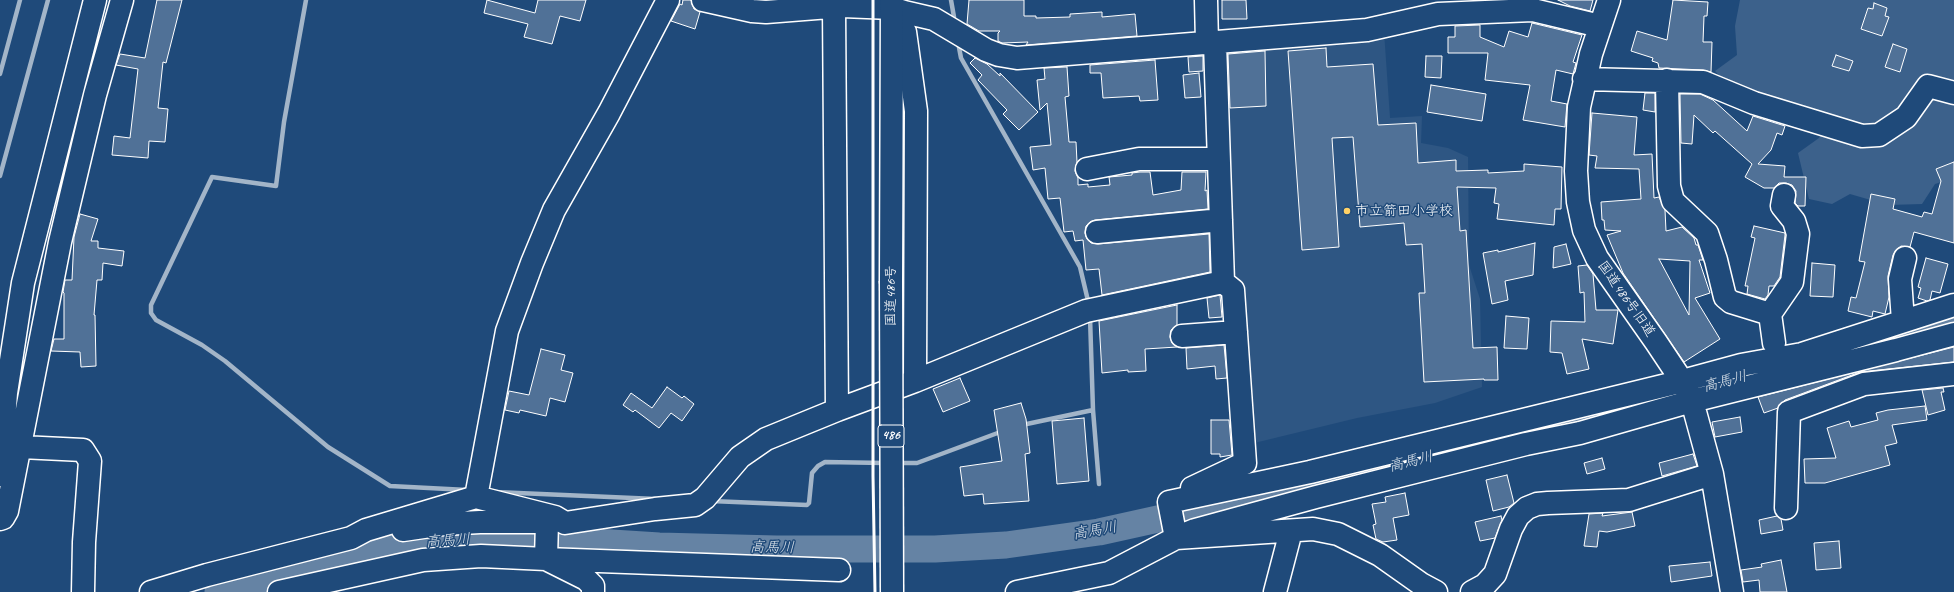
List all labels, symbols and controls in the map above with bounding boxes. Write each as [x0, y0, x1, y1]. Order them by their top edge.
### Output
place label: 市立箭田小学校 [1355, 203, 1453, 219]
marker: 市立箭田小学校 [1342, 206, 1352, 216]
street label: 国道486号旧道 [1594, 258, 1658, 340]
street label: 国道486号 [883, 266, 899, 326]
water label: 高馬川 [1701, 367, 1749, 397]
road number: 486 [878, 425, 904, 447]
water label: 高馬川 [1387, 448, 1435, 476]
water label: 高馬川 [1071, 518, 1119, 544]
water label: 高馬川 [425, 530, 471, 552]
water label: 高馬川 [749, 539, 795, 557]

